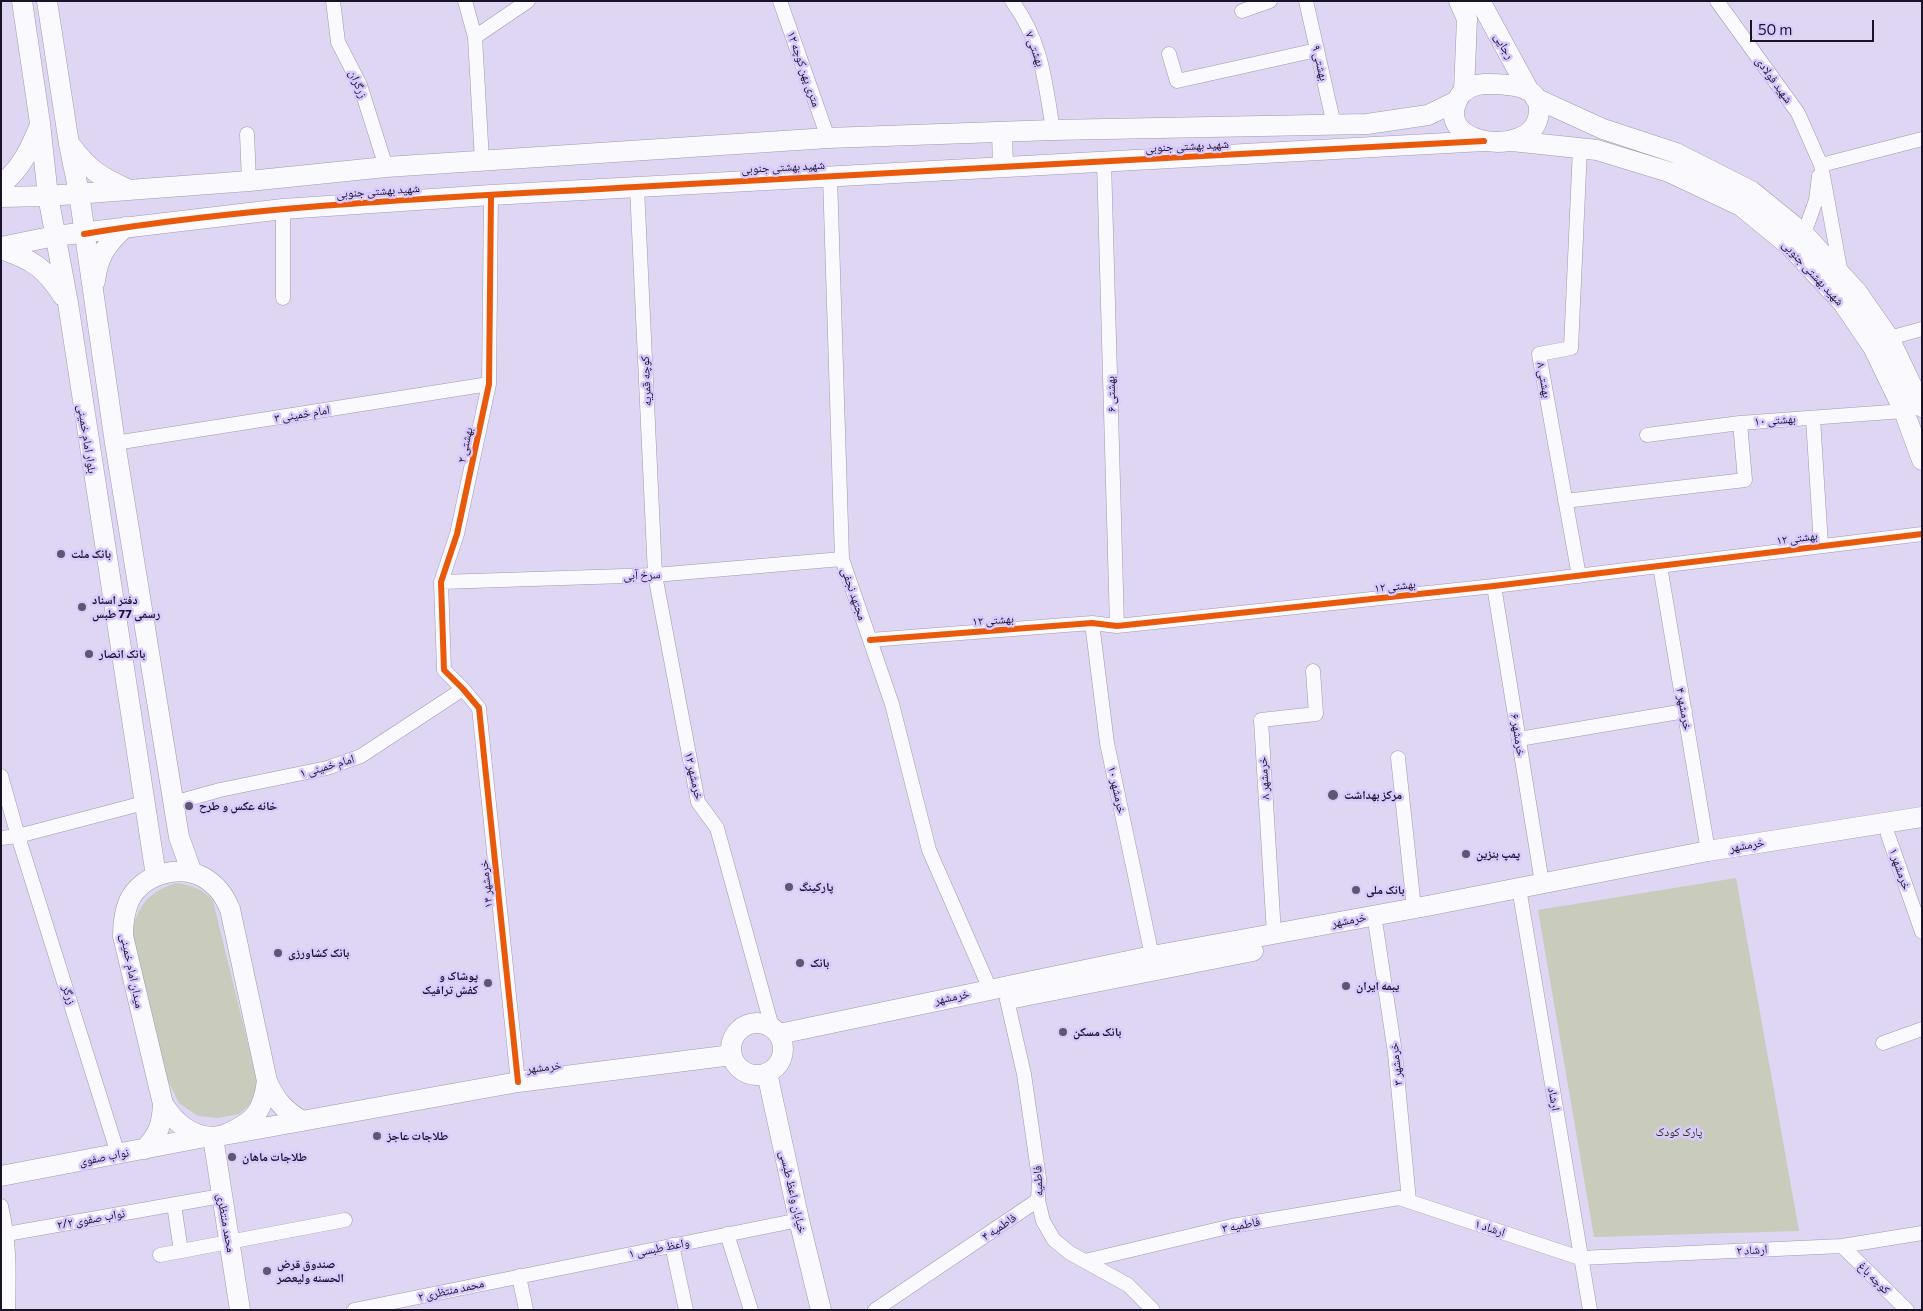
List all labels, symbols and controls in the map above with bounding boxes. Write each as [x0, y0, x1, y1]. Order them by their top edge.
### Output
scale bar [1753, 10, 1877, 42]
text: 50 m [1758, 20, 1792, 38]
street label: ۱۲ متری پهن کوچه [784, 29, 824, 109]
street label: بهشتی ۷ [1022, 30, 1048, 68]
street label: رجایی [1491, 30, 1517, 62]
street label: بهشتی ۹ [1309, 44, 1331, 82]
street label: شهید فولادی [1752, 54, 1796, 106]
street label: زرگران [346, 68, 370, 100]
street label: شهید بهشتی جنوبی [1145, 137, 1229, 155]
street label: شهید بهشتی جنوبی [741, 158, 825, 176]
street label: شهید بهشتی جنوبی [336, 181, 420, 201]
street label: شهید بهشتی جنوبی [1779, 237, 1847, 309]
street label: کوچه قمریه [637, 355, 655, 407]
street label: بهشتی ۸ [1534, 361, 1554, 399]
street label: بهشتی ۶ [1103, 376, 1119, 412]
street label: بلوار امام خمینی [74, 403, 100, 475]
street label: امام خمینی ۳ [273, 403, 331, 425]
street label: بهشتی ۱۰ [1754, 411, 1796, 429]
street label: بهشتی ۲ [454, 426, 476, 464]
street label: بهشتی ۱۲ [1776, 528, 1818, 548]
place label: بانک ملت [71, 547, 111, 561]
marker: بانک ملت [55, 548, 67, 560]
street label: مجتهد نجفی [838, 566, 870, 622]
street label: سرخ آبی [623, 567, 661, 583]
street label: بهشتی ۱۲ [1374, 577, 1416, 595]
place label: دفتر اسناد رسمی 77 طبس [92, 593, 160, 621]
marker: دفتر اسناد رسمی 77 طبس [76, 601, 88, 613]
street label: بهشتی ۱۲ [972, 611, 1014, 629]
place label: بانک انصار [99, 647, 145, 661]
marker: بانک انصار [83, 648, 95, 660]
street label: خرمشهر ۴ [1673, 687, 1695, 731]
street label: خرمشهر ۶ [1508, 713, 1528, 757]
street label: امام خمینی ۱ [298, 751, 356, 781]
street label: خرمشهر ۱۲ [682, 751, 706, 801]
street label: خرمشهر ۸ [1255, 756, 1273, 800]
street label: خرمشهر ۱۰ [1105, 765, 1129, 815]
marker: مرکز بهداشت [1326, 788, 1340, 802]
place label: مرکز بهداشت [1344, 788, 1402, 802]
place label: خانه عکس و طرح [199, 799, 277, 813]
marker: خانه عکس و طرح [183, 800, 195, 812]
street label: خرمشهر [1728, 835, 1766, 855]
street label: خرمشهر ۱ [1886, 846, 1914, 892]
place label: پمپ بنزین [1476, 847, 1520, 861]
marker: پمپ بنزین [1460, 848, 1472, 860]
street label: خرمشهر ۱۴ [476, 859, 496, 909]
place label: پارکینگ [799, 880, 833, 894]
marker: پارکینگ [783, 881, 795, 893]
place label: بانک ملی [1366, 883, 1404, 897]
marker: بانک ملی [1350, 884, 1362, 896]
street label: خرمشهر [1330, 910, 1368, 930]
street label: میدان امام خمینی [117, 932, 147, 1010]
place label: بانک کشاورزی [288, 946, 349, 960]
marker: بانک کشاورزی [272, 947, 284, 959]
place label: بانک [810, 956, 829, 970]
marker: بانک [794, 957, 806, 969]
place label: پوشاک و کفش ترافیک [422, 969, 478, 997]
marker: پوشاک و کفش ترافیک [482, 977, 494, 989]
place label: یبمه ایران [1356, 979, 1399, 993]
marker: یبمه ایران [1340, 980, 1352, 992]
street label: زرگر [59, 984, 79, 1006]
street label: خرمشهر [933, 986, 971, 1008]
place label: بانک مسکن [1073, 1025, 1121, 1039]
marker: بانک مسکن [1057, 1026, 1069, 1038]
street label: خرمشهر ۳ [1387, 1042, 1405, 1086]
street label: خرمشهر [526, 1058, 562, 1076]
street label: ارشاد [1545, 1086, 1563, 1112]
park label: پارک کودک [1656, 1125, 1702, 1139]
place label: طلاجات عاجز [387, 1129, 448, 1143]
marker: طلاجات عاجز [371, 1130, 383, 1142]
street label: نواب صفوی [78, 1145, 130, 1169]
street label: خیابان واعظ طبسی [776, 1149, 810, 1235]
place label: طلاجات ماهان [242, 1150, 307, 1164]
marker: طلاجات ماهان [226, 1151, 238, 1163]
street label: فاطمیه [1030, 1165, 1046, 1197]
street label: محمد منتظری [214, 1192, 238, 1254]
street label: نواب صفوی ۲/۲ [56, 1206, 126, 1232]
street label: فاطمیه ۴ [979, 1210, 1019, 1244]
street label: فاطمیه ۳ [1221, 1214, 1261, 1236]
street label: ارشاد ۱ [1473, 1216, 1507, 1240]
street label: واعظ طبسی ۱ [627, 1235, 691, 1261]
street label: ارشاد ۲ [1736, 1242, 1768, 1258]
place label: صندوق قرض الحسنه ولیعصر [277, 1257, 344, 1285]
street label: کوچه باغ [1855, 1259, 1893, 1297]
marker: صندوق قرض الحسنه ولیعصر [261, 1265, 273, 1277]
street label: محمد منتظری ۲ [417, 1276, 485, 1304]

